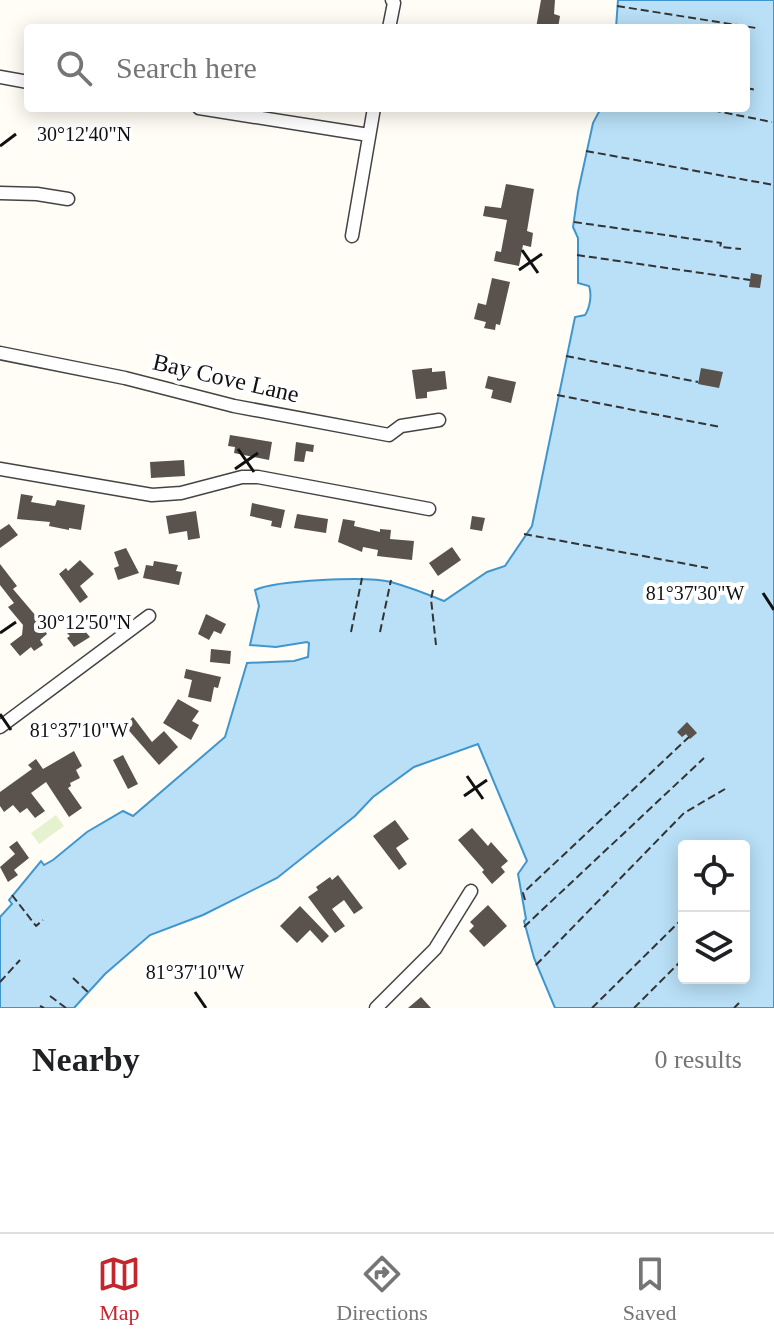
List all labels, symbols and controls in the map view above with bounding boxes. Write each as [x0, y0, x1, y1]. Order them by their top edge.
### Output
search box [24, 24, 750, 112]
icon: search [52, 46, 96, 90]
text: Search here [116, 51, 257, 84]
text: 30°12'40"N [37, 123, 131, 145]
street label: Bay Cove Lane [150, 349, 302, 407]
text: 81°37'30"W [646, 582, 744, 604]
text: 30°12'50"N [37, 611, 131, 633]
text: 81°37'10"W [30, 719, 128, 741]
map controls [678, 840, 750, 984]
button: locate [678, 840, 750, 912]
button: layers [678, 912, 750, 984]
text: 81°37'10"W [146, 961, 244, 983]
text: Nearby [32, 1041, 140, 1078]
text: 0 results [655, 1045, 742, 1074]
tab: Map [97, 1252, 141, 1326]
tab: Directions [336, 1252, 428, 1326]
tab: Saved [623, 1252, 677, 1326]

